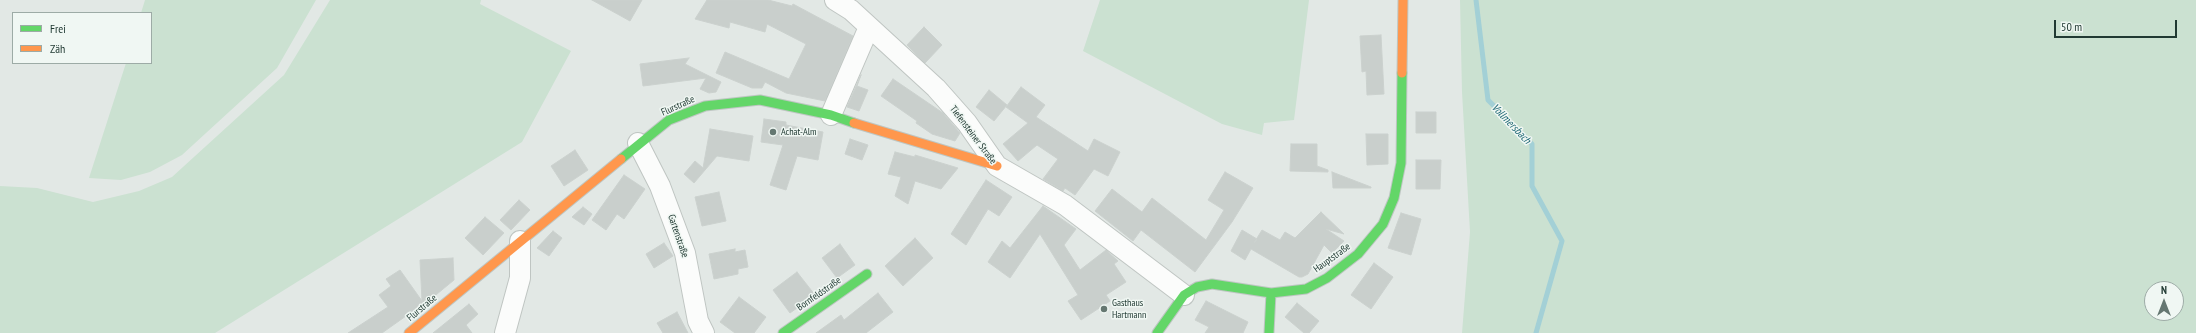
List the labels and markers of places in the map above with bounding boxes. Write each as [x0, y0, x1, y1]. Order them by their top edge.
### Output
place label: Achat-Alm [781, 126, 817, 138]
marker: Achat-Alm [768, 127, 778, 137]
place label: Gasthaus Hartmann [1112, 297, 1146, 320]
marker: Gasthaus Hartmann [1099, 304, 1109, 314]

